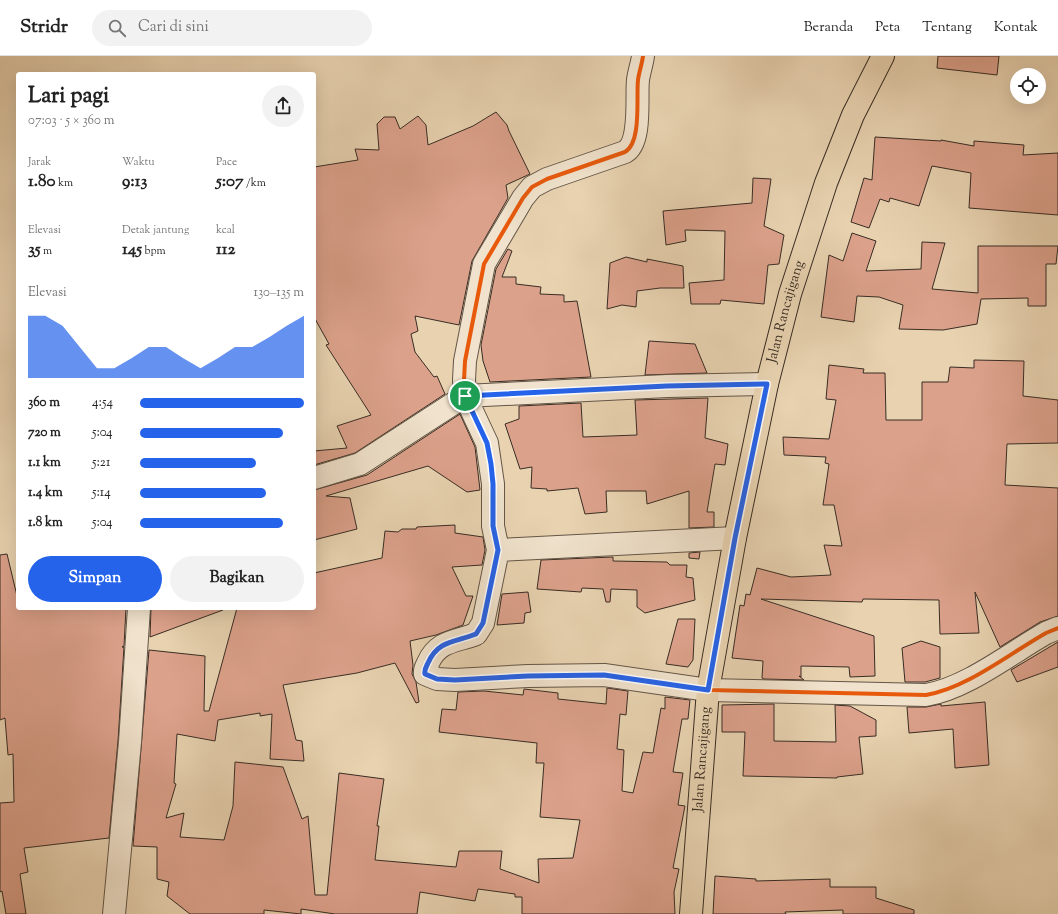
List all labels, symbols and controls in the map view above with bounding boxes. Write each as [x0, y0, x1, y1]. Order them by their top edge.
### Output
search box [92, 10, 372, 46]
text: Stridr [20, 14, 68, 41]
icon: search [106, 17, 128, 39]
text: Cari di sini [138, 17, 209, 38]
text: Beranda [804, 18, 853, 38]
text: Peta [875, 18, 900, 38]
text: Tentang [922, 18, 972, 38]
text: Kontak [994, 18, 1038, 38]
map controls [1010, 68, 1046, 104]
button: locate [1010, 68, 1046, 104]
text: Lari pagi [28, 81, 109, 113]
button: share [262, 85, 304, 127]
text: 07:03 · 5 × 360 m [28, 112, 114, 130]
text: Jarak [28, 154, 51, 170]
text: Waktu [122, 154, 155, 170]
text: Pace [216, 154, 237, 170]
text: 1.80 [28, 170, 56, 194]
text: 9:13 [122, 170, 147, 194]
text: 5:07 [216, 170, 244, 194]
text: km [56, 175, 73, 191]
text: /km [244, 175, 266, 191]
text: Elevasi [28, 222, 61, 238]
text: Detak jantung [122, 222, 189, 238]
text: kcal [216, 222, 235, 238]
text: 35 [28, 238, 41, 262]
text: 145 [122, 238, 142, 262]
text: 112 [216, 238, 236, 262]
text: m [41, 243, 52, 259]
text: bpm [142, 243, 166, 259]
street label: Jalan Rancajigang [762, 258, 810, 366]
text: Elevasi [28, 284, 67, 302]
text: 130–135 m [254, 284, 304, 302]
pin [448, 379, 482, 413]
icon: arrive [454, 385, 476, 407]
text: 360 m [28, 394, 60, 412]
text: 4:54 [92, 394, 113, 412]
text: 720 m [28, 424, 61, 442]
text: 5:04 [92, 424, 113, 442]
text: 1.1 km [28, 454, 61, 472]
text: 5:21 [92, 454, 110, 472]
text: 1.4 km [28, 484, 63, 502]
text: 5:14 [92, 484, 111, 502]
text: 1.8 km [28, 514, 63, 532]
text: 5:04 [92, 514, 113, 532]
button: Simpan [28, 556, 162, 602]
button: Bagikan [170, 556, 304, 602]
street label: Jalan Rancajigang [689, 706, 717, 814]

